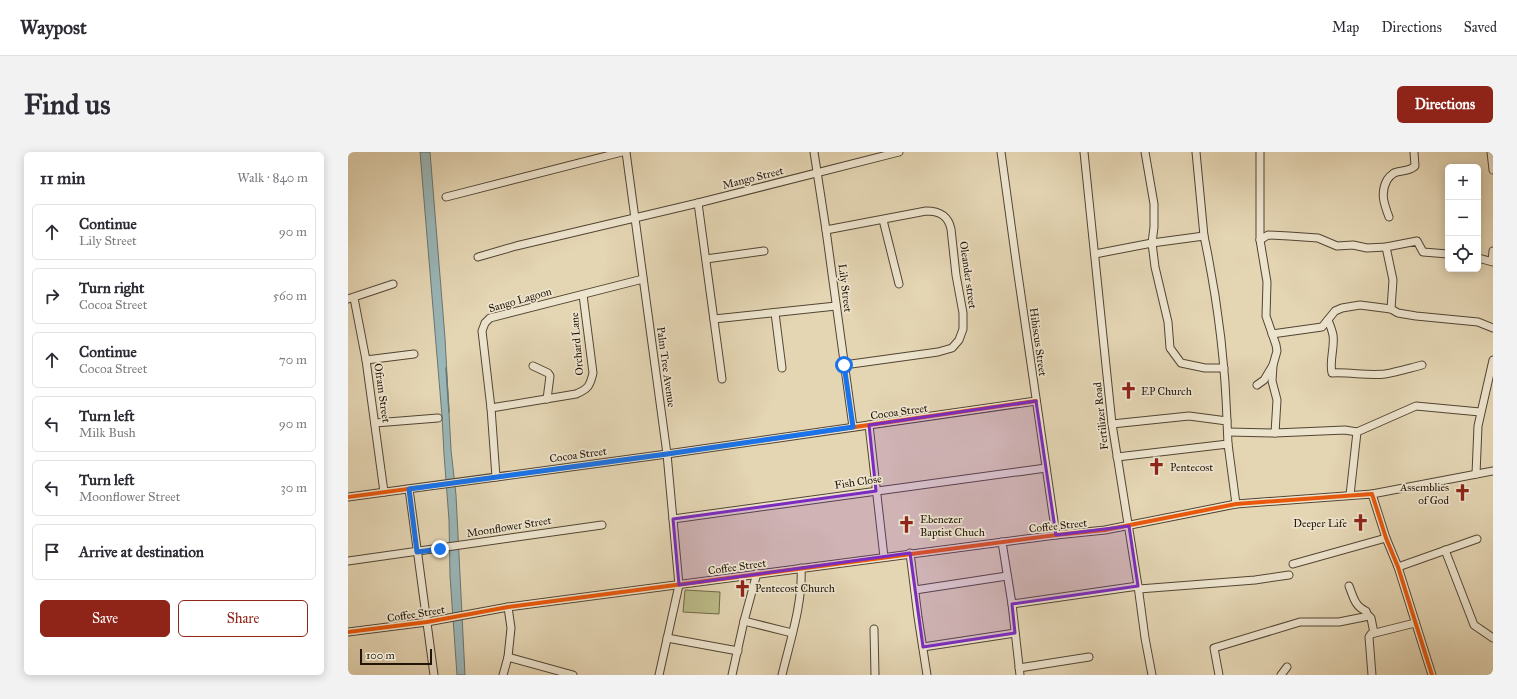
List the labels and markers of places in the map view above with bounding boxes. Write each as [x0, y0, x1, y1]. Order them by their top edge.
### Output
church icon: EP Church [1118, 381, 1138, 401]
place label: EP Church [1141, 385, 1192, 398]
church icon: Pentecost [1147, 457, 1167, 477]
place label: Pentecost [1170, 461, 1213, 474]
place label: Assemblies of God [1399, 481, 1449, 507]
church icon: Assemblies of God [1452, 483, 1472, 503]
place label: Ebenezer Baptist Chuch [920, 513, 985, 539]
church icon: Deeper Life [1350, 513, 1370, 533]
church icon: Ebenezer Baptist Chuch [897, 515, 917, 535]
place label: Deeper Life [1293, 517, 1347, 530]
church icon: Pentecost Church [732, 578, 752, 598]
place label: Pentecost Church [755, 582, 835, 595]

